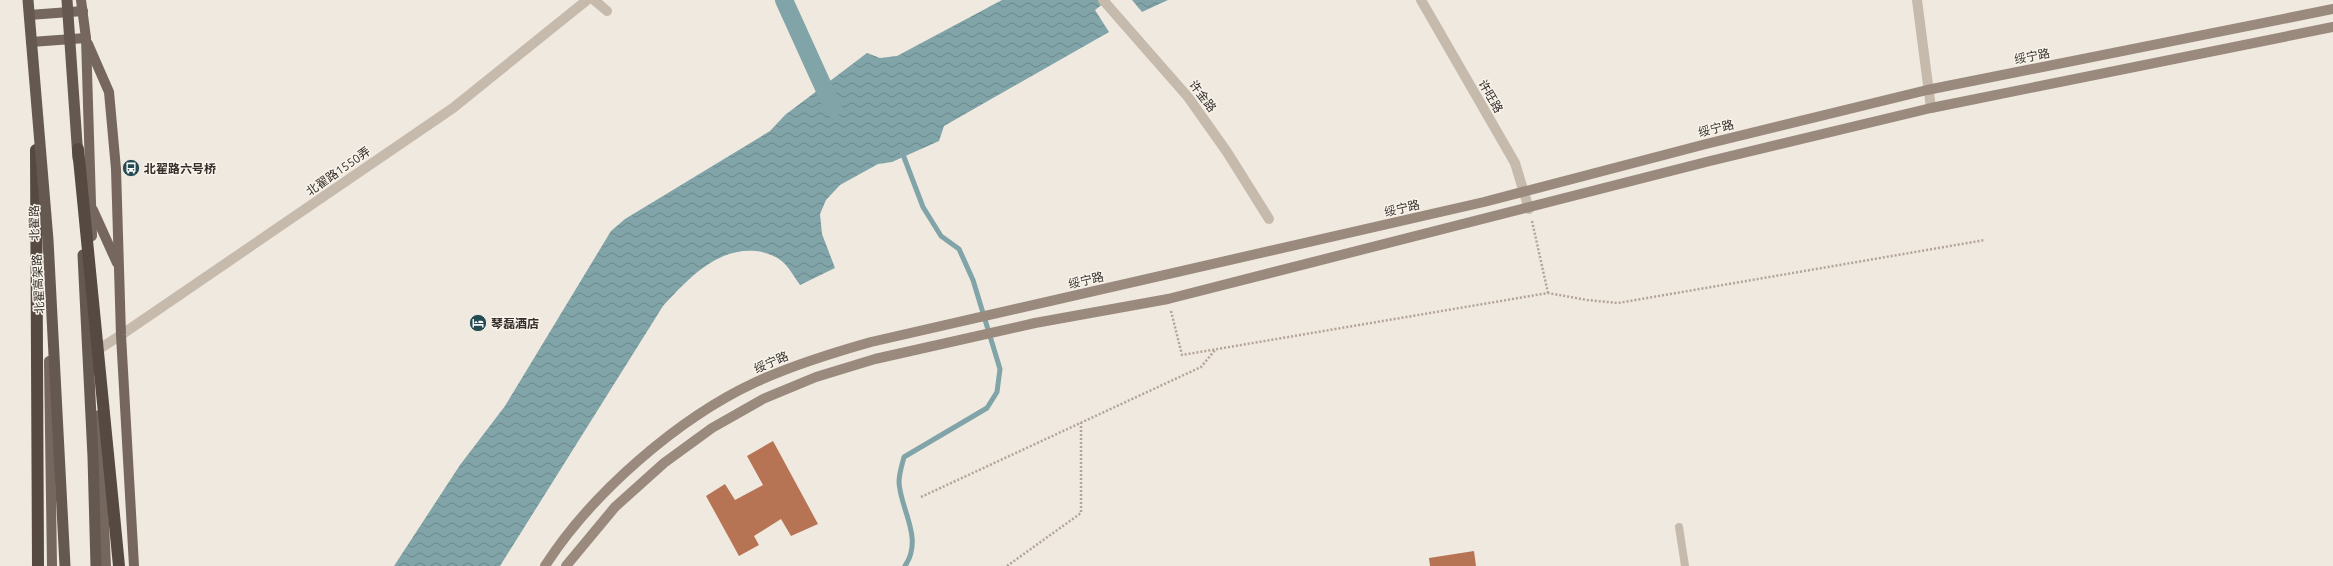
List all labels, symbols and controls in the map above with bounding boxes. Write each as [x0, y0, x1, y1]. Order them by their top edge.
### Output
street label: 绥宁路 [2013, 46, 2051, 66]
street label: 许旺路 [1476, 77, 1506, 115]
street label: 许金路 [1187, 78, 1219, 114]
street label: 绥宁路 [1697, 117, 1735, 139]
street label: 北翟路1550弄 [304, 144, 372, 198]
bus stop icon: 北翟路六号桥 [121, 158, 141, 178]
place label: 北翟路六号桥 [144, 162, 216, 175]
street label: 绥宁路 [1383, 198, 1421, 218]
street label: 北翟路 [27, 205, 41, 241]
street label: 北翟高架路 [30, 254, 46, 314]
street label: 绥宁路 [1067, 270, 1105, 290]
hotel icon: 琴磊酒店 [468, 313, 488, 333]
place label: 琴磊酒店 [491, 317, 539, 330]
street label: 绥宁路 [752, 349, 790, 375]

